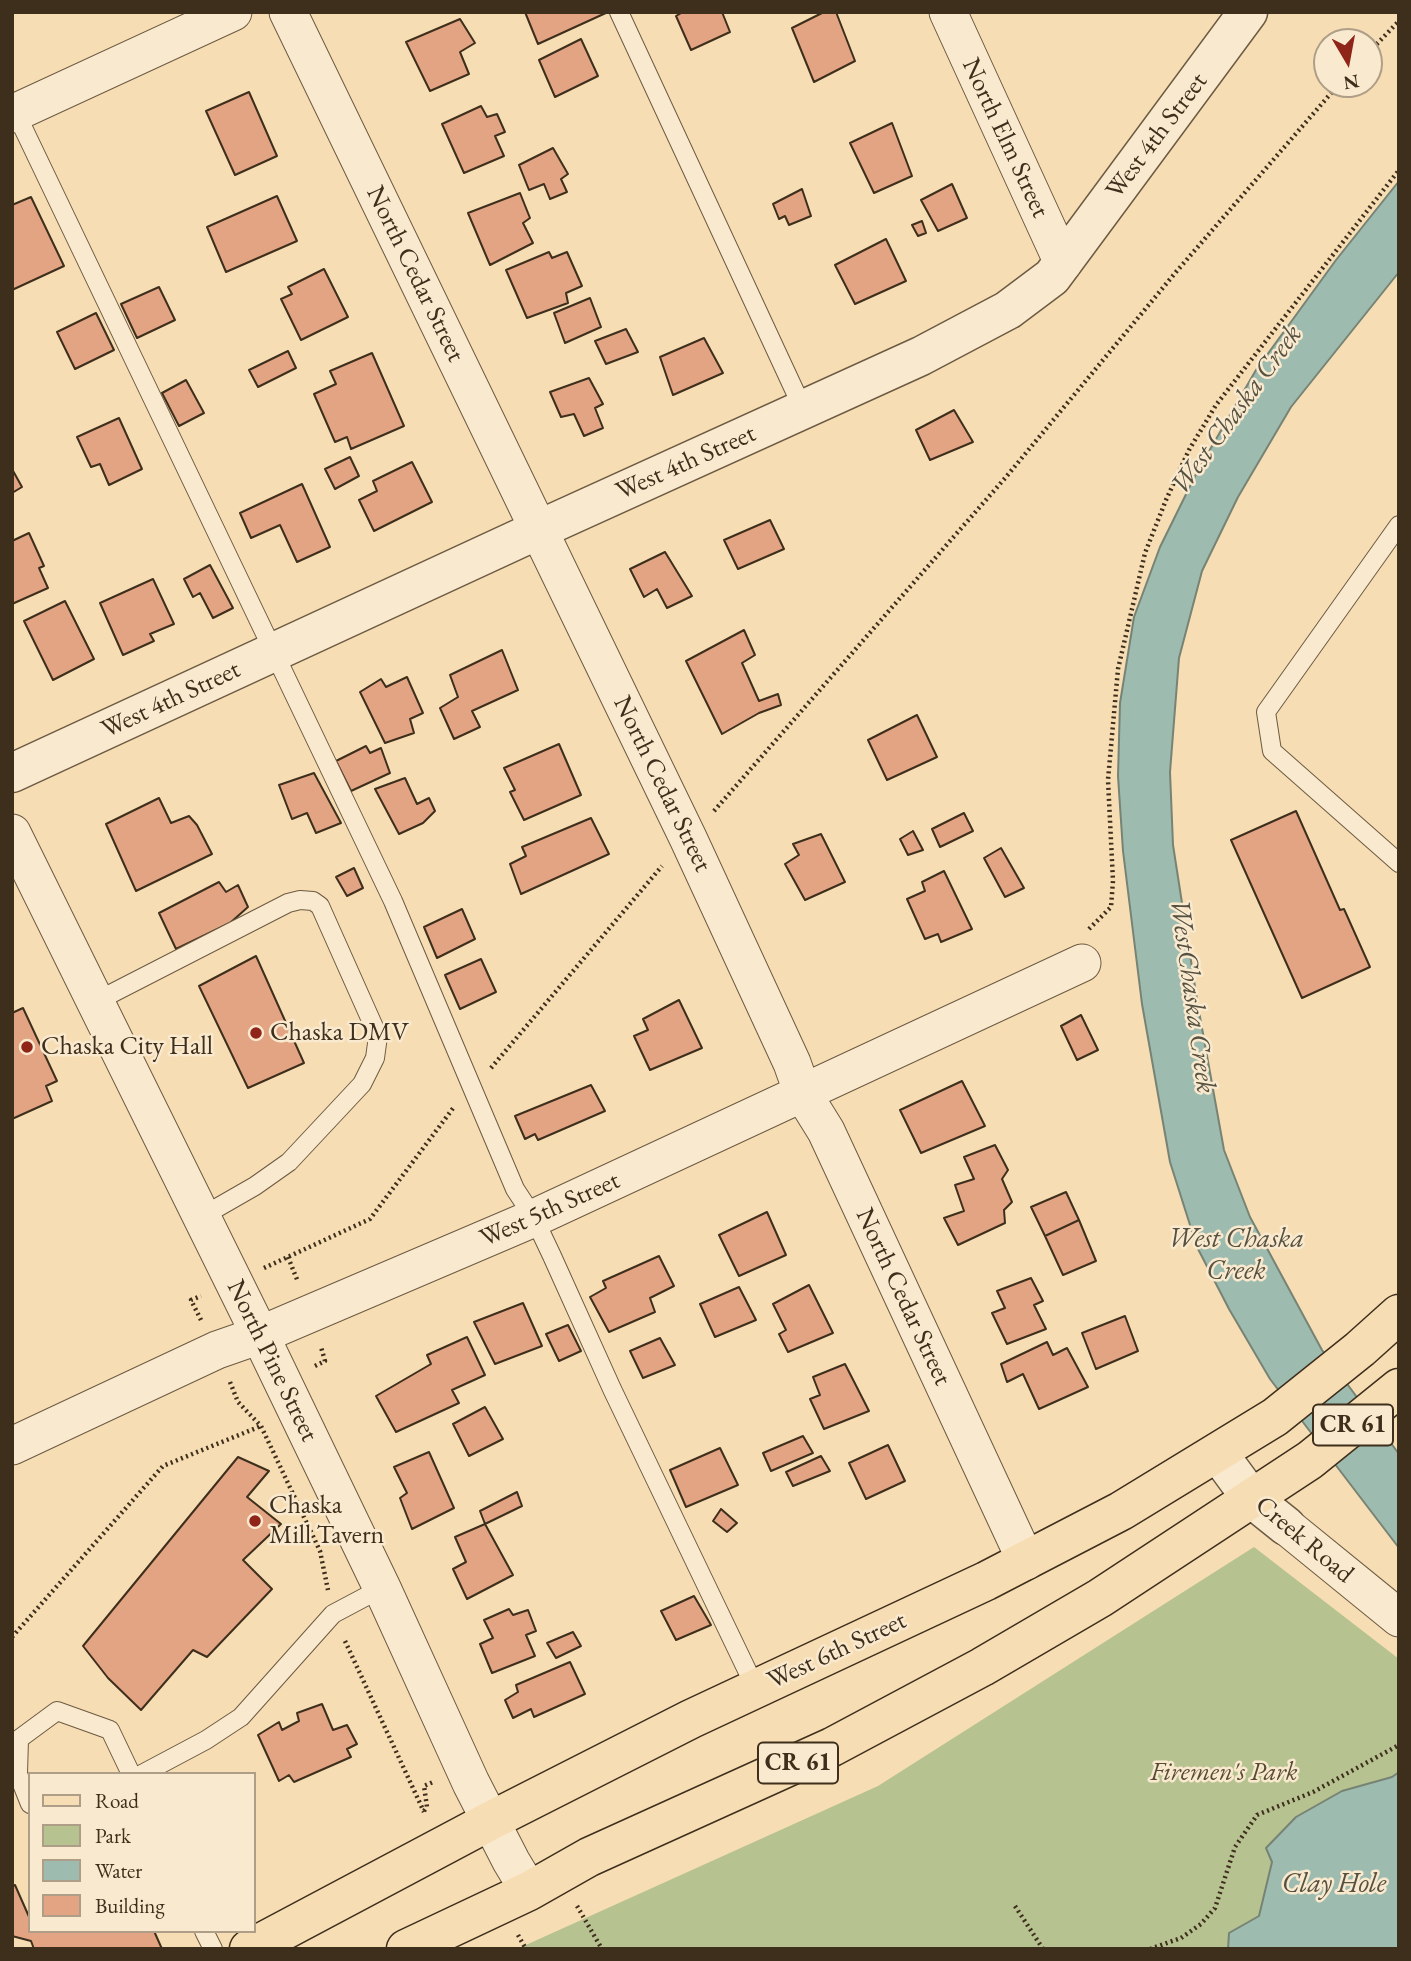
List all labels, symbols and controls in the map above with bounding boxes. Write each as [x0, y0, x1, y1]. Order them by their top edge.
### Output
north arrow [1313, 28, 1383, 98]
street label: North Elm Street [954, 53, 1056, 223]
street label: West 4th Street [1100, 67, 1214, 205]
text: N [1342, 69, 1361, 96]
street label: North Cedar Street [359, 181, 471, 367]
water label: West Chaska Creek [1164, 319, 1310, 501]
street label: West 4th Street [611, 418, 761, 508]
street label: West 4th Street [97, 654, 245, 746]
street label: North Cedar Street [606, 691, 718, 877]
water label: WestChaska Creek [1162, 897, 1222, 1095]
place label: Chaska DMV [270, 1017, 409, 1049]
marker: Chaska DMV [248, 1025, 264, 1041]
place label: Chaska City Hall [41, 1031, 213, 1063]
marker: Chaska City Hall [19, 1039, 35, 1055]
street label: West 5th Street [475, 1165, 625, 1255]
street label: North Cedar Street [848, 1204, 958, 1390]
water label: West Chaska Creek [1168, 1222, 1304, 1288]
street label: North Pine Street [219, 1275, 325, 1447]
road number: CR 61 [1313, 1405, 1393, 1446]
place label: Chaska Mill Tavern [269, 1490, 384, 1552]
street label: Creek Road [1248, 1490, 1360, 1590]
marker: Chaska Mill Tavern [247, 1513, 263, 1529]
street label: West 6th Street [763, 1605, 911, 1697]
road number: CR 61 [758, 1742, 838, 1784]
park label: Firemen's Park [1150, 1757, 1298, 1789]
legend [28, 1772, 256, 1933]
text: Road [95, 1787, 139, 1814]
text: Park [95, 1822, 131, 1849]
text: Water [95, 1857, 142, 1884]
water label: Clay Hole [1282, 1867, 1386, 1901]
text: Building [95, 1892, 165, 1919]

